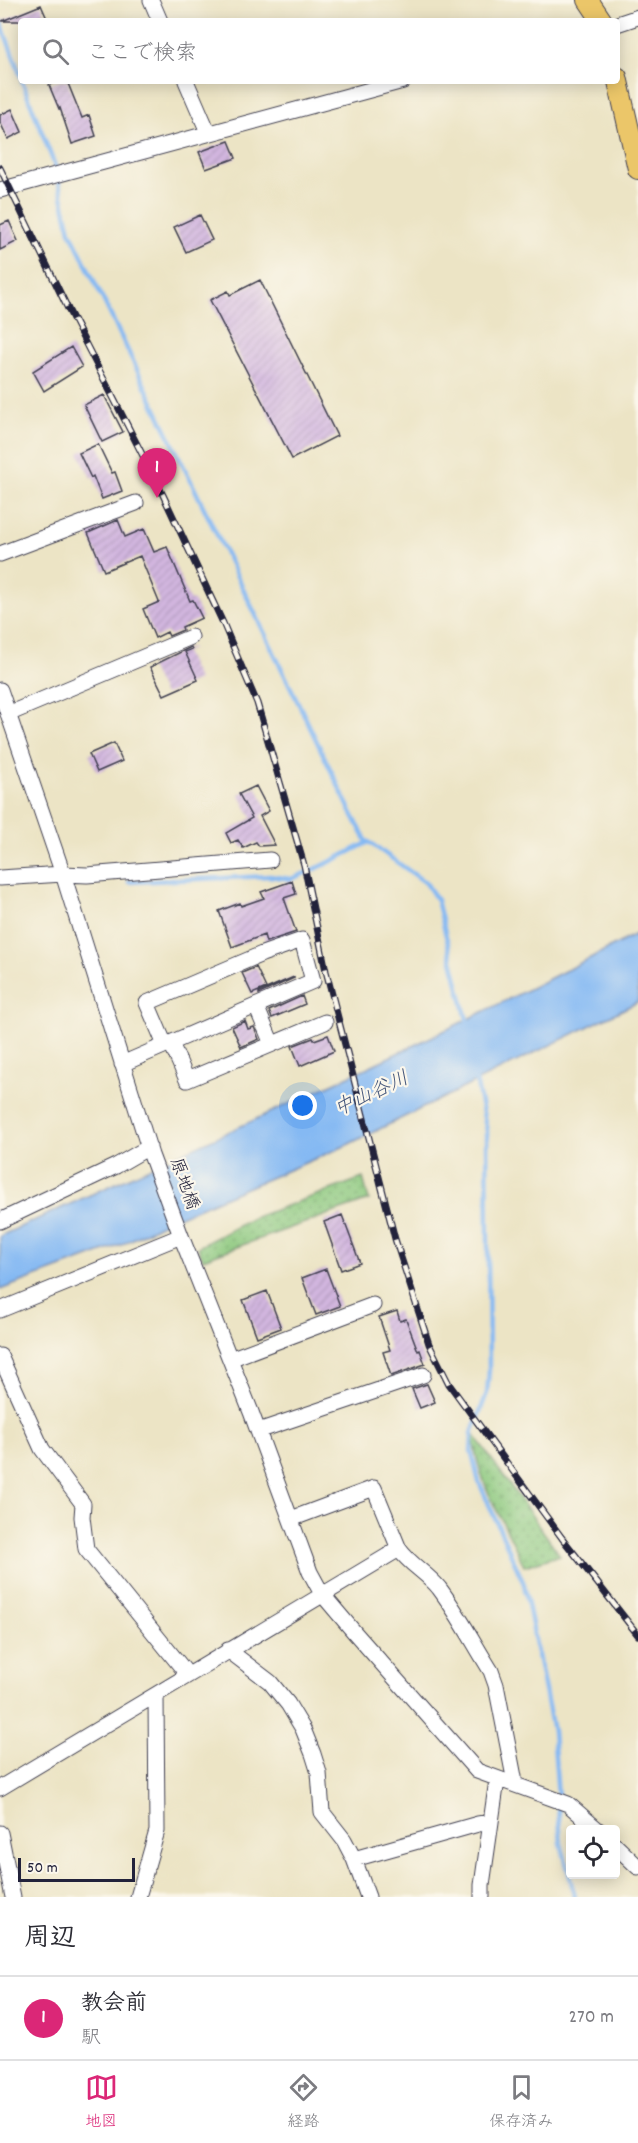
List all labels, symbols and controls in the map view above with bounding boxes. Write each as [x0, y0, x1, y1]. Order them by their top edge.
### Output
search box [18, 18, 620, 84]
icon: search [39, 35, 72, 68]
text: ここで検索 [87, 39, 197, 70]
pin: 1 [138, 448, 176, 498]
water label: 中山谷川 [330, 1065, 414, 1125]
your location [288, 1091, 317, 1120]
street label: 原地橋 [162, 1154, 204, 1214]
map controls [566, 1825, 620, 1879]
button: locate [566, 1825, 620, 1879]
scale bar [18, 1855, 135, 1882]
text: 50 m [27, 1857, 58, 1880]
text: 周辺 [24, 1921, 76, 1958]
text: 教会前 [81, 1989, 147, 2020]
text: 1 [41, 2004, 46, 2032]
text: 270 m [568, 2004, 614, 2032]
text: 駅 [81, 2025, 101, 2053]
tab: 地図 [85, 2071, 118, 2134]
tab: 経路 [287, 2071, 320, 2134]
tab: 保存済み [489, 2071, 553, 2134]

